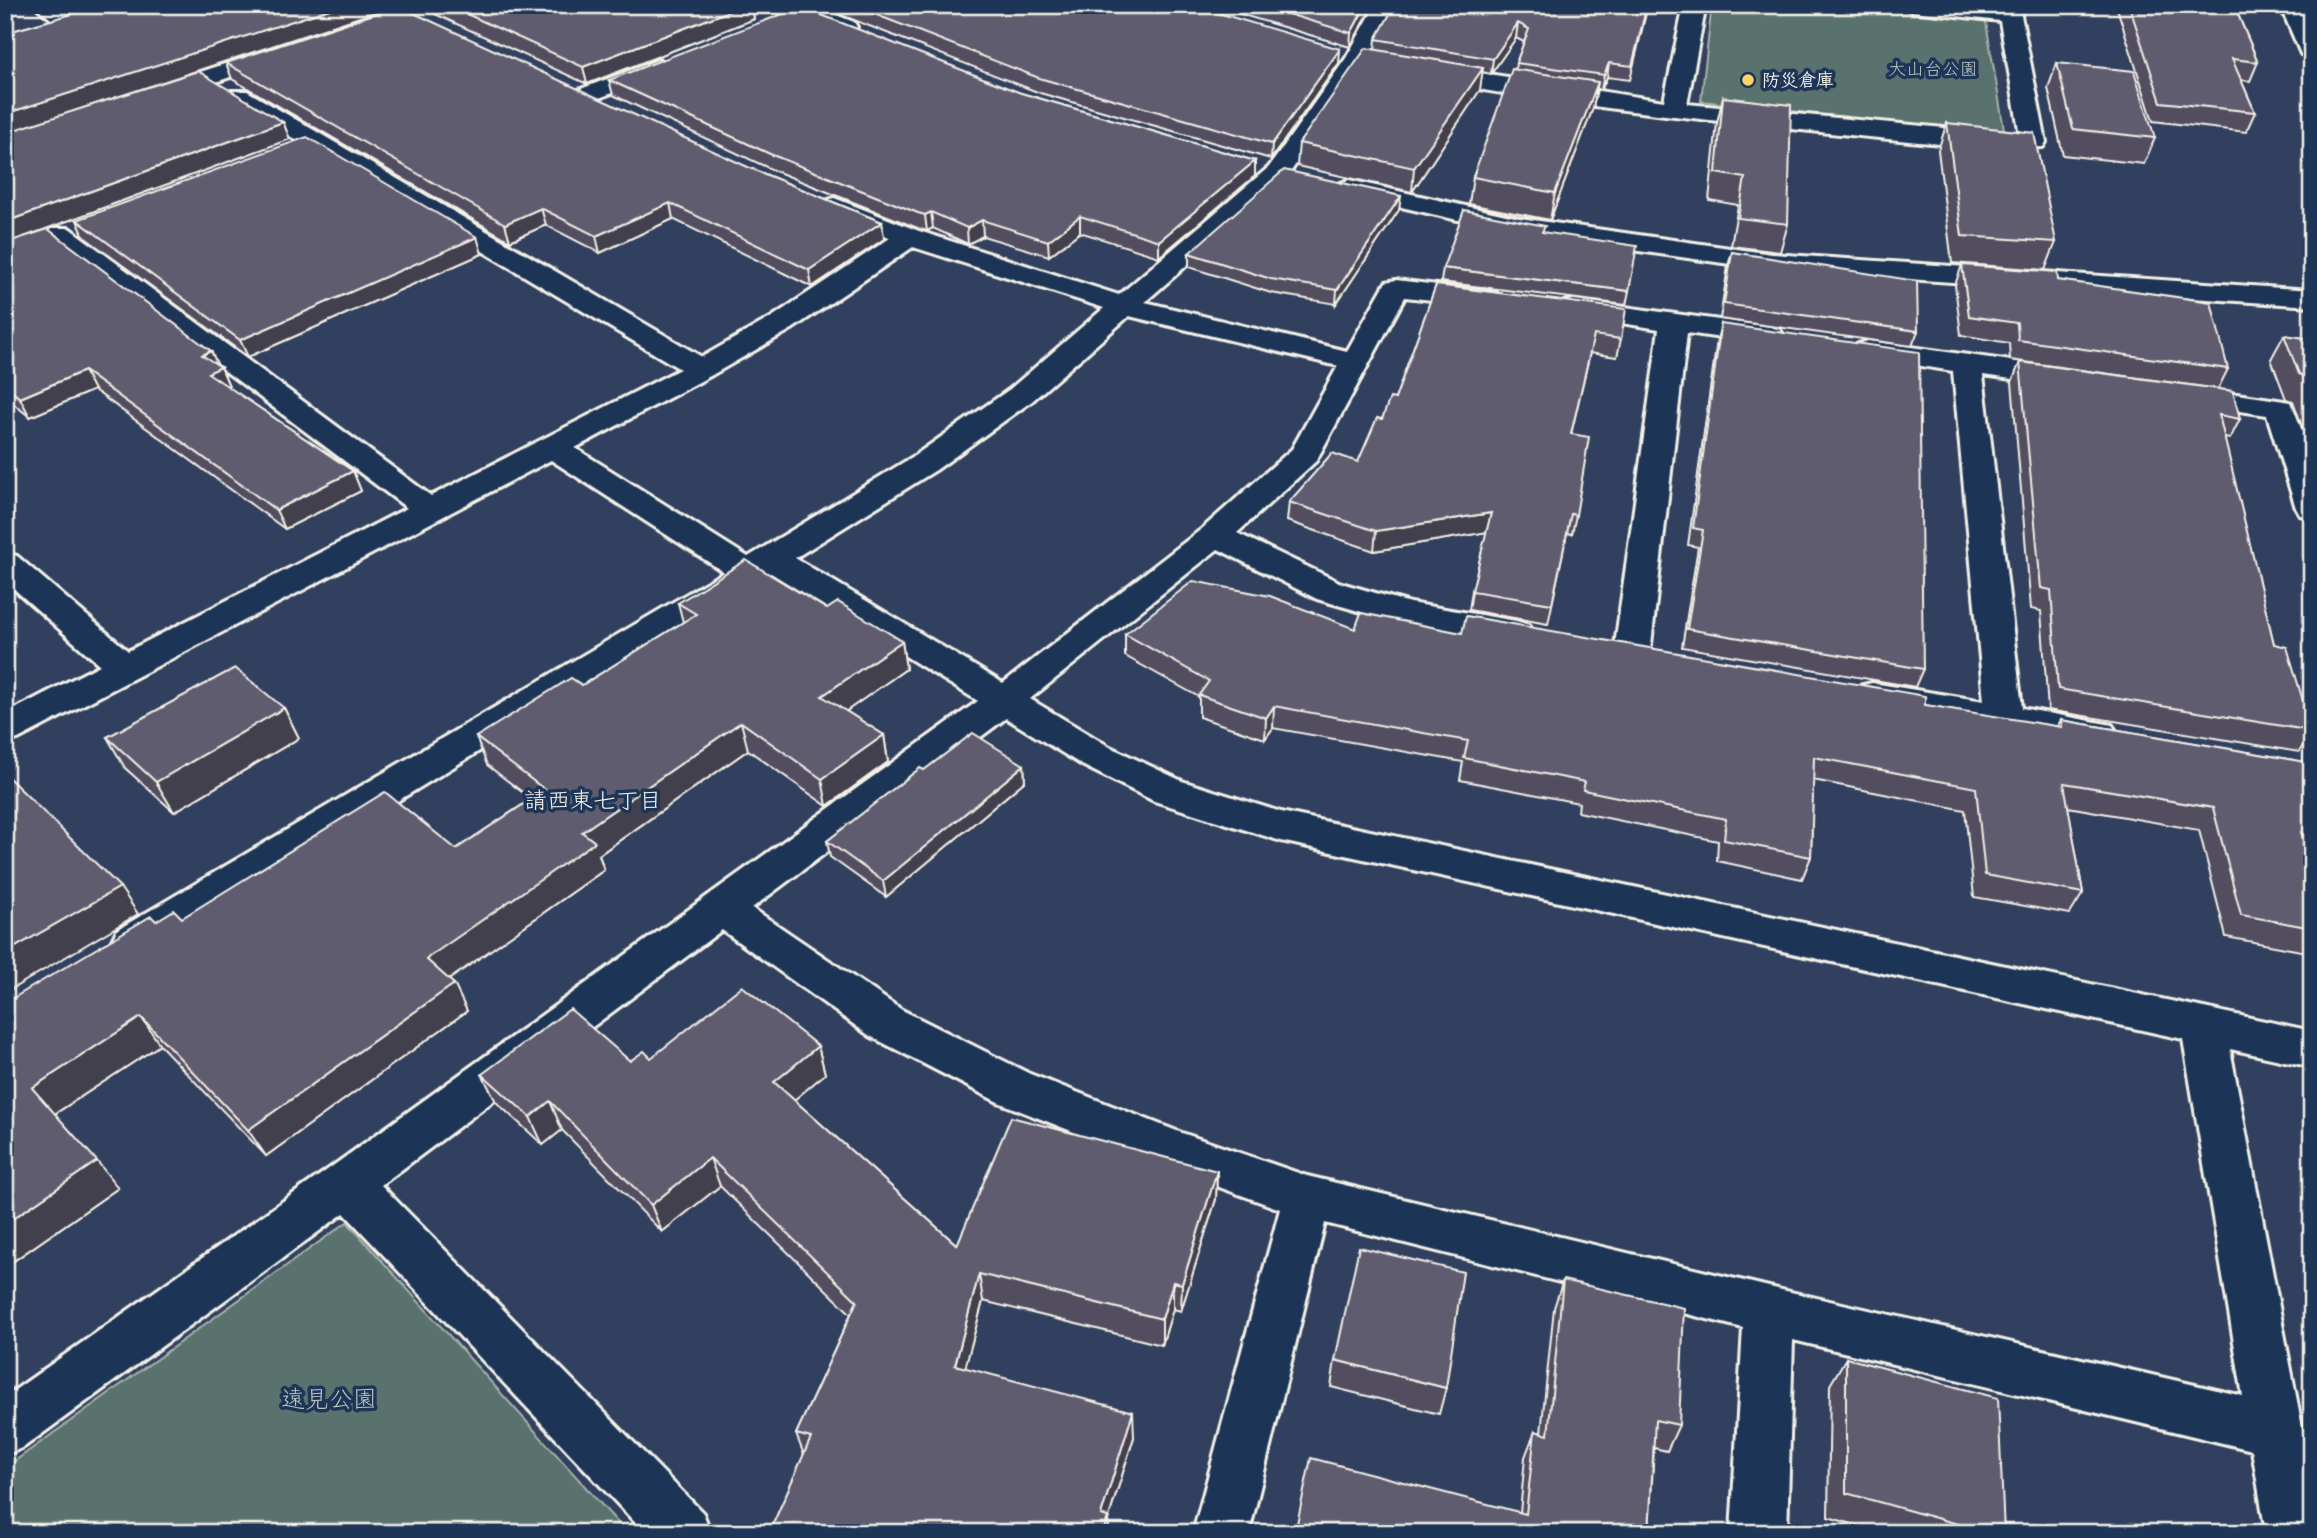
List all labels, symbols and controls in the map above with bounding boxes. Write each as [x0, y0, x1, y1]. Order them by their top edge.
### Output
park label: 大山台公園 [1888, 59, 1978, 80]
place label: 防災倉庫 [1762, 70, 1834, 91]
marker: 防災倉庫 [1740, 72, 1756, 88]
district label: 請西東七丁目 [524, 787, 662, 815]
park label: 遠見公園 [281, 1385, 377, 1414]

